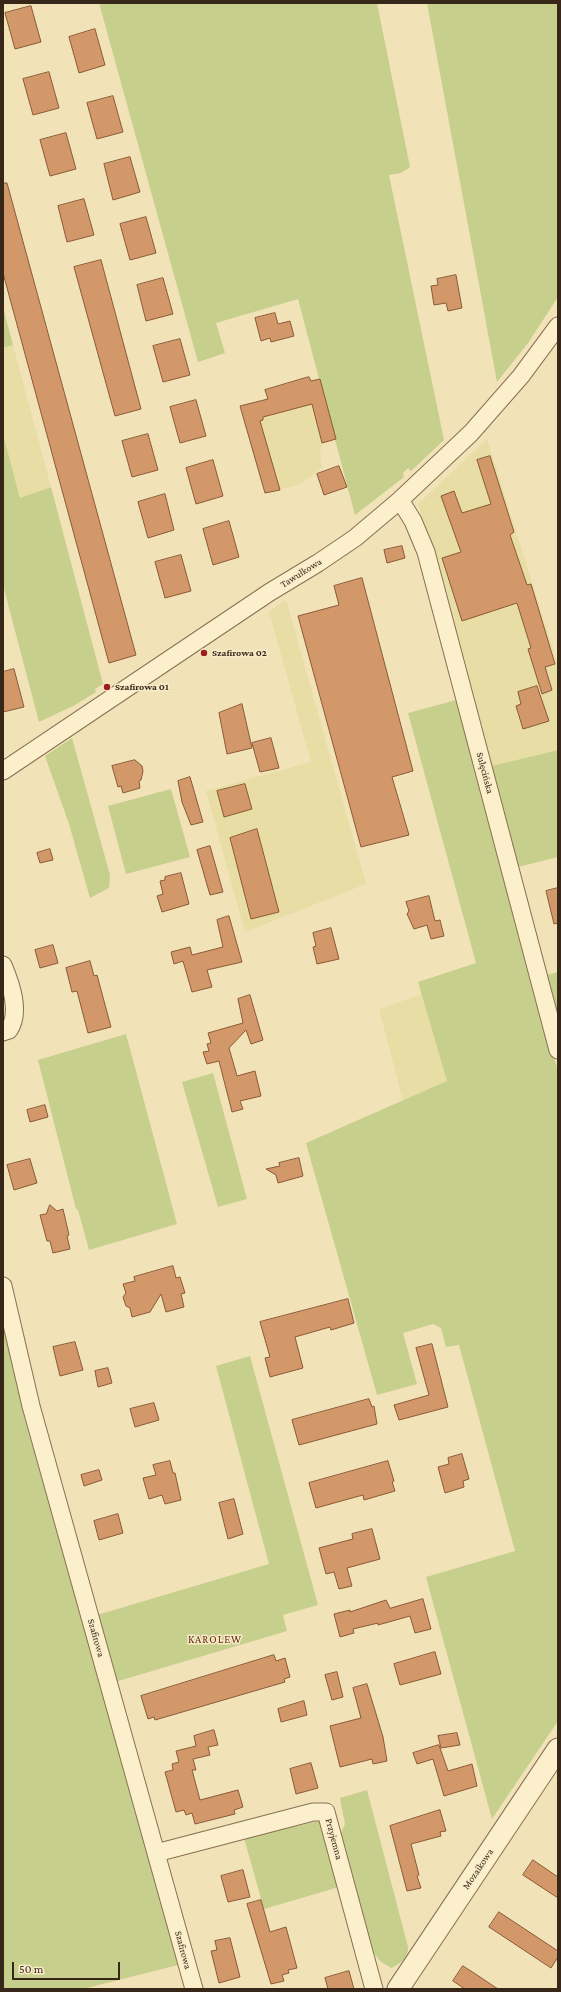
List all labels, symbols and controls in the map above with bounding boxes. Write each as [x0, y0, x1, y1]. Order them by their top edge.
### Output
street label: Tawułkowa [278, 556, 324, 590]
place label: Szafirowa 02 [212, 647, 267, 659]
marker: Szafirowa 02 [199, 648, 209, 658]
place label: Szafirowa 01 [115, 681, 169, 693]
marker: Szafirowa 01 [102, 682, 112, 692]
street label: Sulęcińska [474, 751, 496, 795]
street label: Szafirowa [85, 1618, 107, 1658]
district label: KAROLEW [188, 1633, 242, 1647]
street label: Przyjemna [323, 1817, 345, 1861]
street label: Mozaikowa [460, 1846, 496, 1892]
street label: Szafirowa [172, 1930, 194, 1970]
scale bar [14, 1954, 122, 1980]
text: 50 m [19, 1962, 43, 1976]

